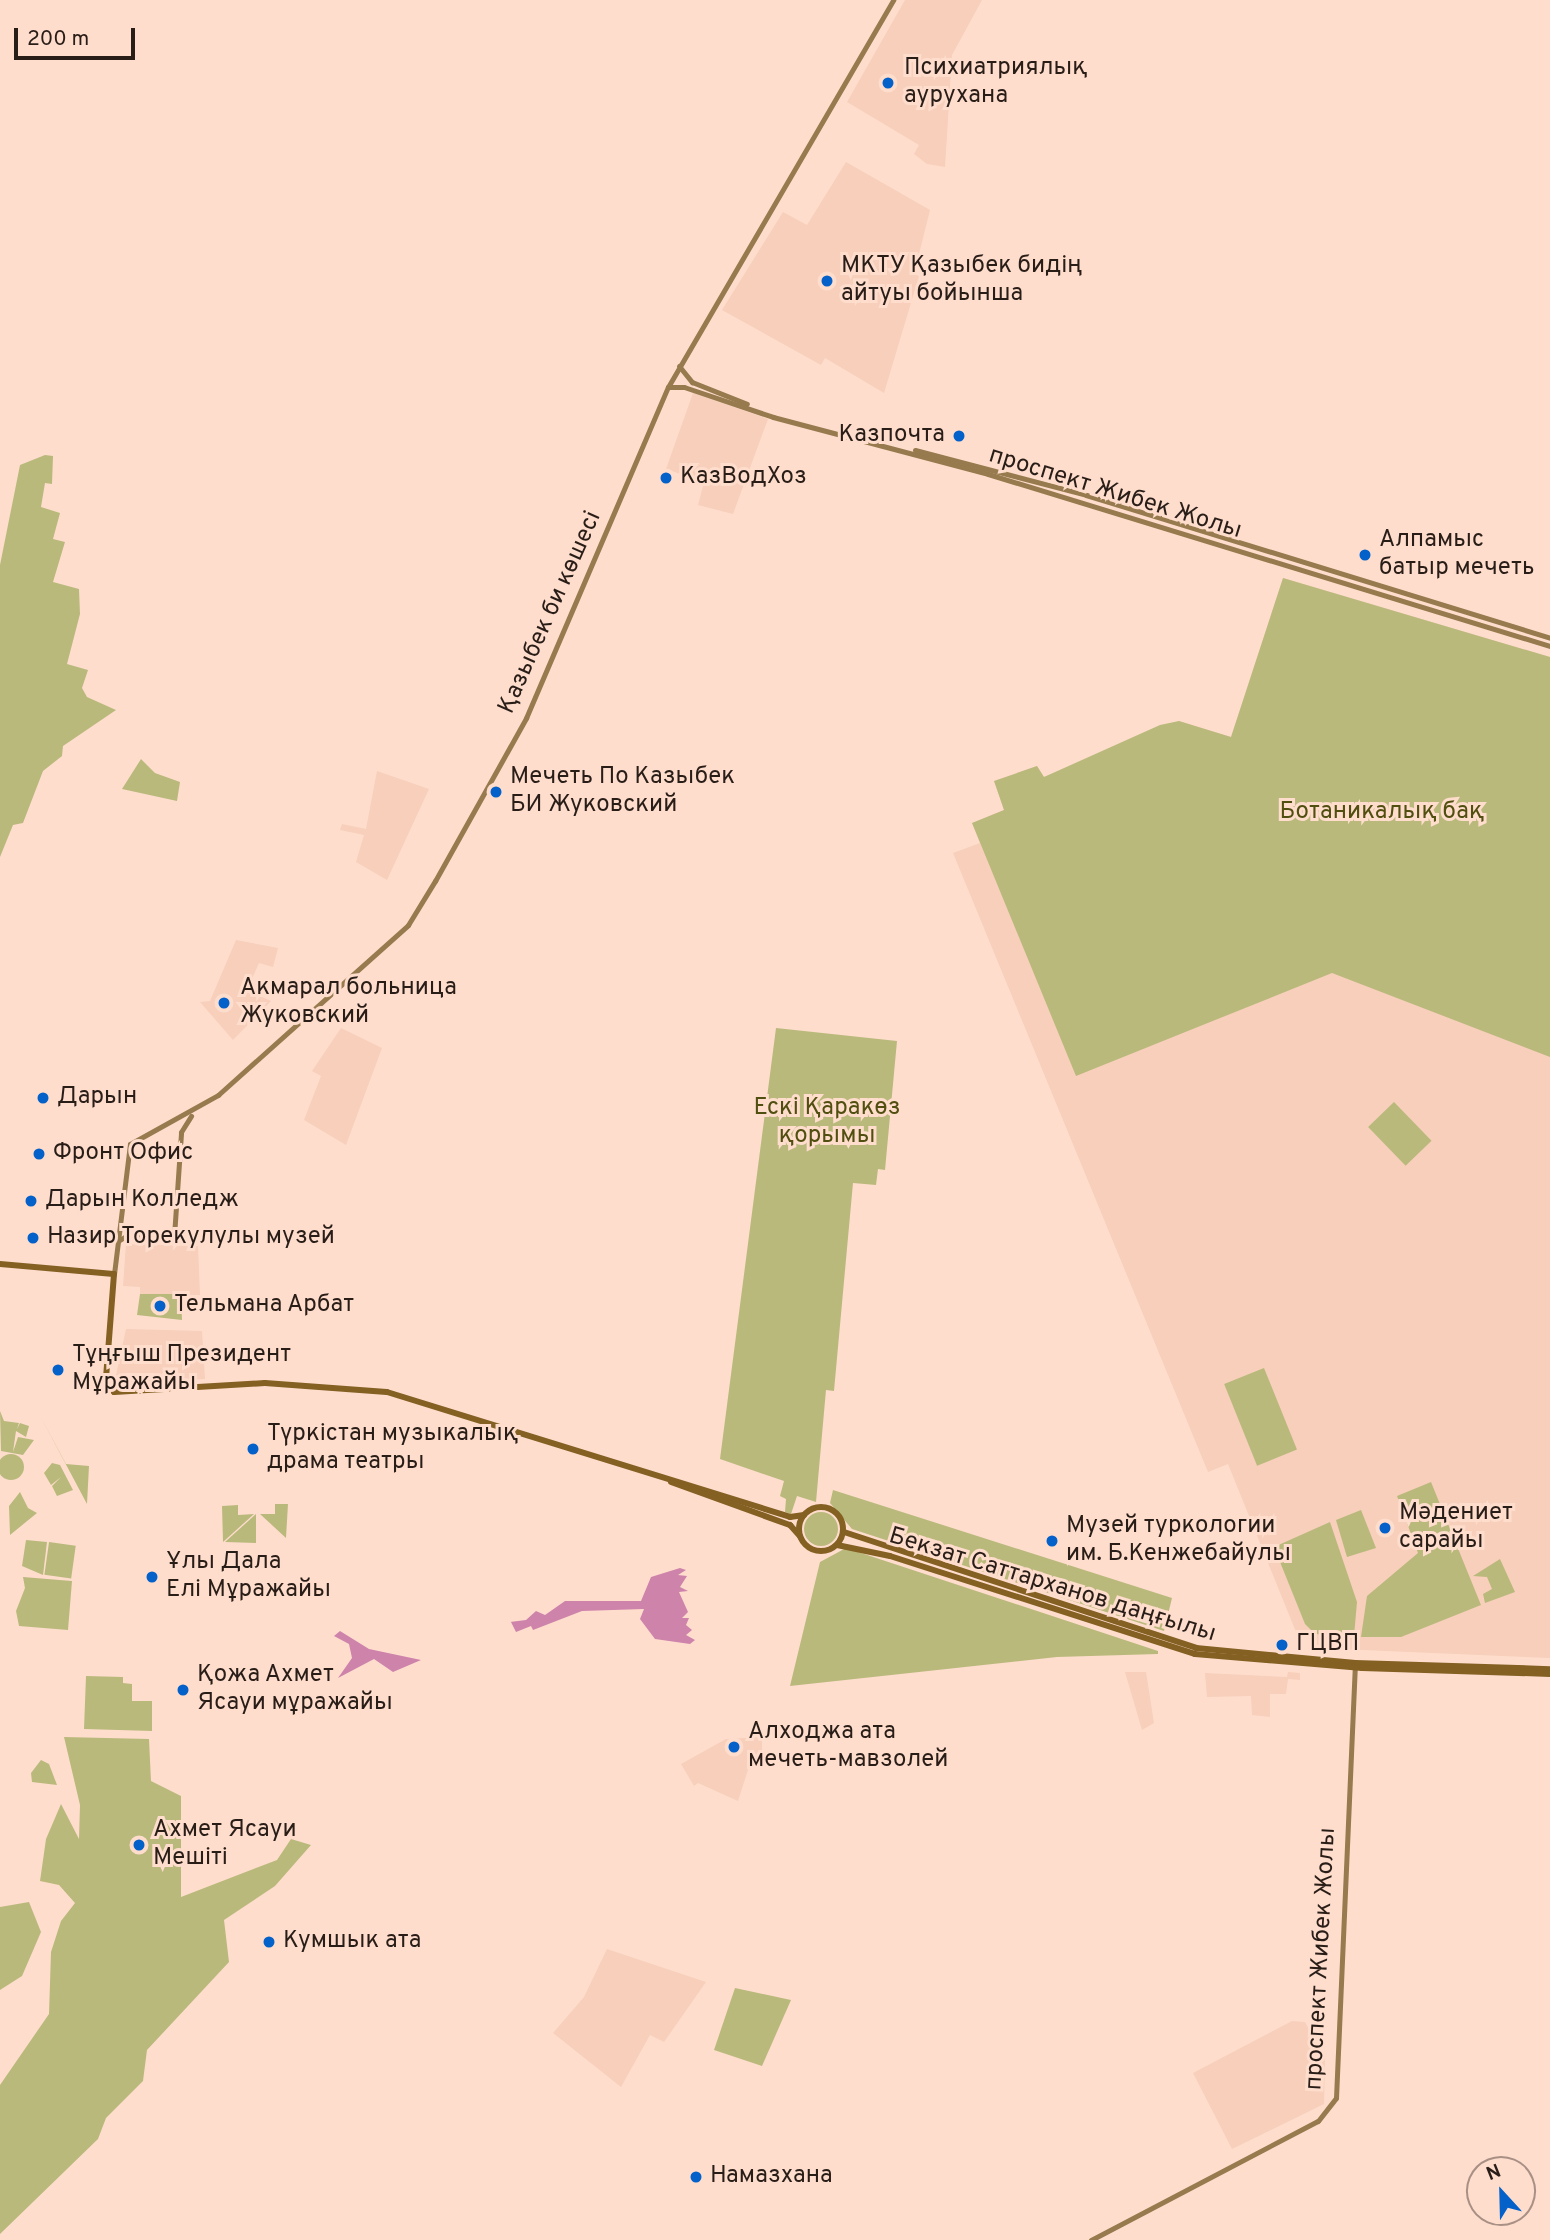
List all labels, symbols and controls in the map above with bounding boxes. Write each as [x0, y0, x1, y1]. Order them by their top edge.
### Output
scale bar [18, 14, 138, 58]
text: 200 m [27, 26, 89, 53]
place label: Психиатриялық аурухана [904, 55, 1088, 111]
marker: Психиатриялық аурухана [878, 73, 898, 93]
place label: МКТУ Қазыбек бидің айтуы бойынша [841, 253, 1083, 309]
marker: МКТУ Қазыбек бидің айтуы бойынша [819, 273, 835, 289]
place label: Казпочта [838, 422, 945, 450]
marker: Казпочта [951, 428, 967, 444]
street label: проспект Жибек Жолы [985, 442, 1245, 546]
place label: КазВодХоз [680, 464, 807, 492]
marker: КазВодХоз [658, 470, 674, 486]
street label: Қазыбек би көшесі [493, 507, 609, 719]
place label: Алпамыс батыр мечеть [1379, 527, 1534, 583]
marker: Алпамыс батыр мечеть [1357, 547, 1373, 563]
place label: Мечеть По Казыбек БИ Жуковский [510, 764, 735, 820]
marker: Мечеть По Казыбек БИ Жуковский [488, 784, 504, 800]
park label: Ботаникалық бақ [1279, 799, 1485, 827]
place label: Акмарал больница Жуковский [240, 975, 457, 1031]
marker: Акмарал больница Жуковский [214, 993, 234, 1013]
place label: Дарын [57, 1084, 137, 1112]
marker: Дарын [35, 1090, 51, 1106]
park label: Ескі Қаракөз қорымы [753, 1095, 901, 1151]
place label: Фронт Офис [53, 1140, 193, 1168]
marker: Фронт Офис [31, 1146, 47, 1162]
place label: Дарын Колледж [45, 1187, 239, 1215]
marker: Дарын Колледж [23, 1193, 39, 1209]
place label: Назир Торекулулы музей [47, 1224, 336, 1252]
marker: Назир Торекулулы музей [25, 1230, 41, 1246]
place label: Тельмана Арбат [174, 1292, 355, 1320]
marker: Тельмана Арбат [152, 1298, 168, 1314]
place label: Тұңғыш Президент Мұражайы [72, 1342, 291, 1398]
marker: Тұңғыш Президент Мұражайы [50, 1362, 66, 1378]
place label: Түркістан музыкалық драма театры [267, 1421, 518, 1477]
marker: Түркістан музыкалық драма театры [245, 1441, 261, 1457]
place label: Мәдениет сарайы [1399, 1500, 1513, 1556]
place label: Музей туркологии им. Б.Кенжебайулы [1066, 1513, 1291, 1569]
marker: Мәдениет сарайы [1377, 1520, 1393, 1536]
street label: Бекзат Саттарханов даңғылы [885, 1522, 1219, 1650]
marker: Музей туркологии им. Б.Кенжебайулы [1044, 1533, 1060, 1549]
place label: Ұлы Дала Елі Мұражайы [166, 1549, 331, 1605]
marker: Ұлы Дала Елі Мұражайы [144, 1569, 160, 1585]
place label: ГЦВП [1296, 1631, 1359, 1659]
marker: ГЦВП [1274, 1637, 1290, 1653]
place label: Қожа Ахмет Ясауи мұражайы [197, 1662, 393, 1718]
marker: Қожа Ахмет Ясауи мұражайы [175, 1682, 191, 1698]
place label: Алходжа ата мечеть-мавзолей [748, 1719, 948, 1775]
marker: Алходжа ата мечеть-мавзолей [726, 1739, 742, 1755]
place label: Ахмет Ясауи Мешіті [153, 1817, 297, 1873]
street label: проспект Жибек Жолы [1301, 1827, 1343, 2091]
marker: Ахмет Ясауи Мешіті [131, 1837, 147, 1853]
place label: Кумшык ата [283, 1928, 421, 1956]
marker: Кумшык ата [261, 1934, 277, 1950]
north arrow [1466, 2156, 1536, 2226]
text: N [1483, 2160, 1505, 2187]
place label: Намазхана [710, 2163, 833, 2191]
marker: Намазхана [688, 2169, 704, 2185]

